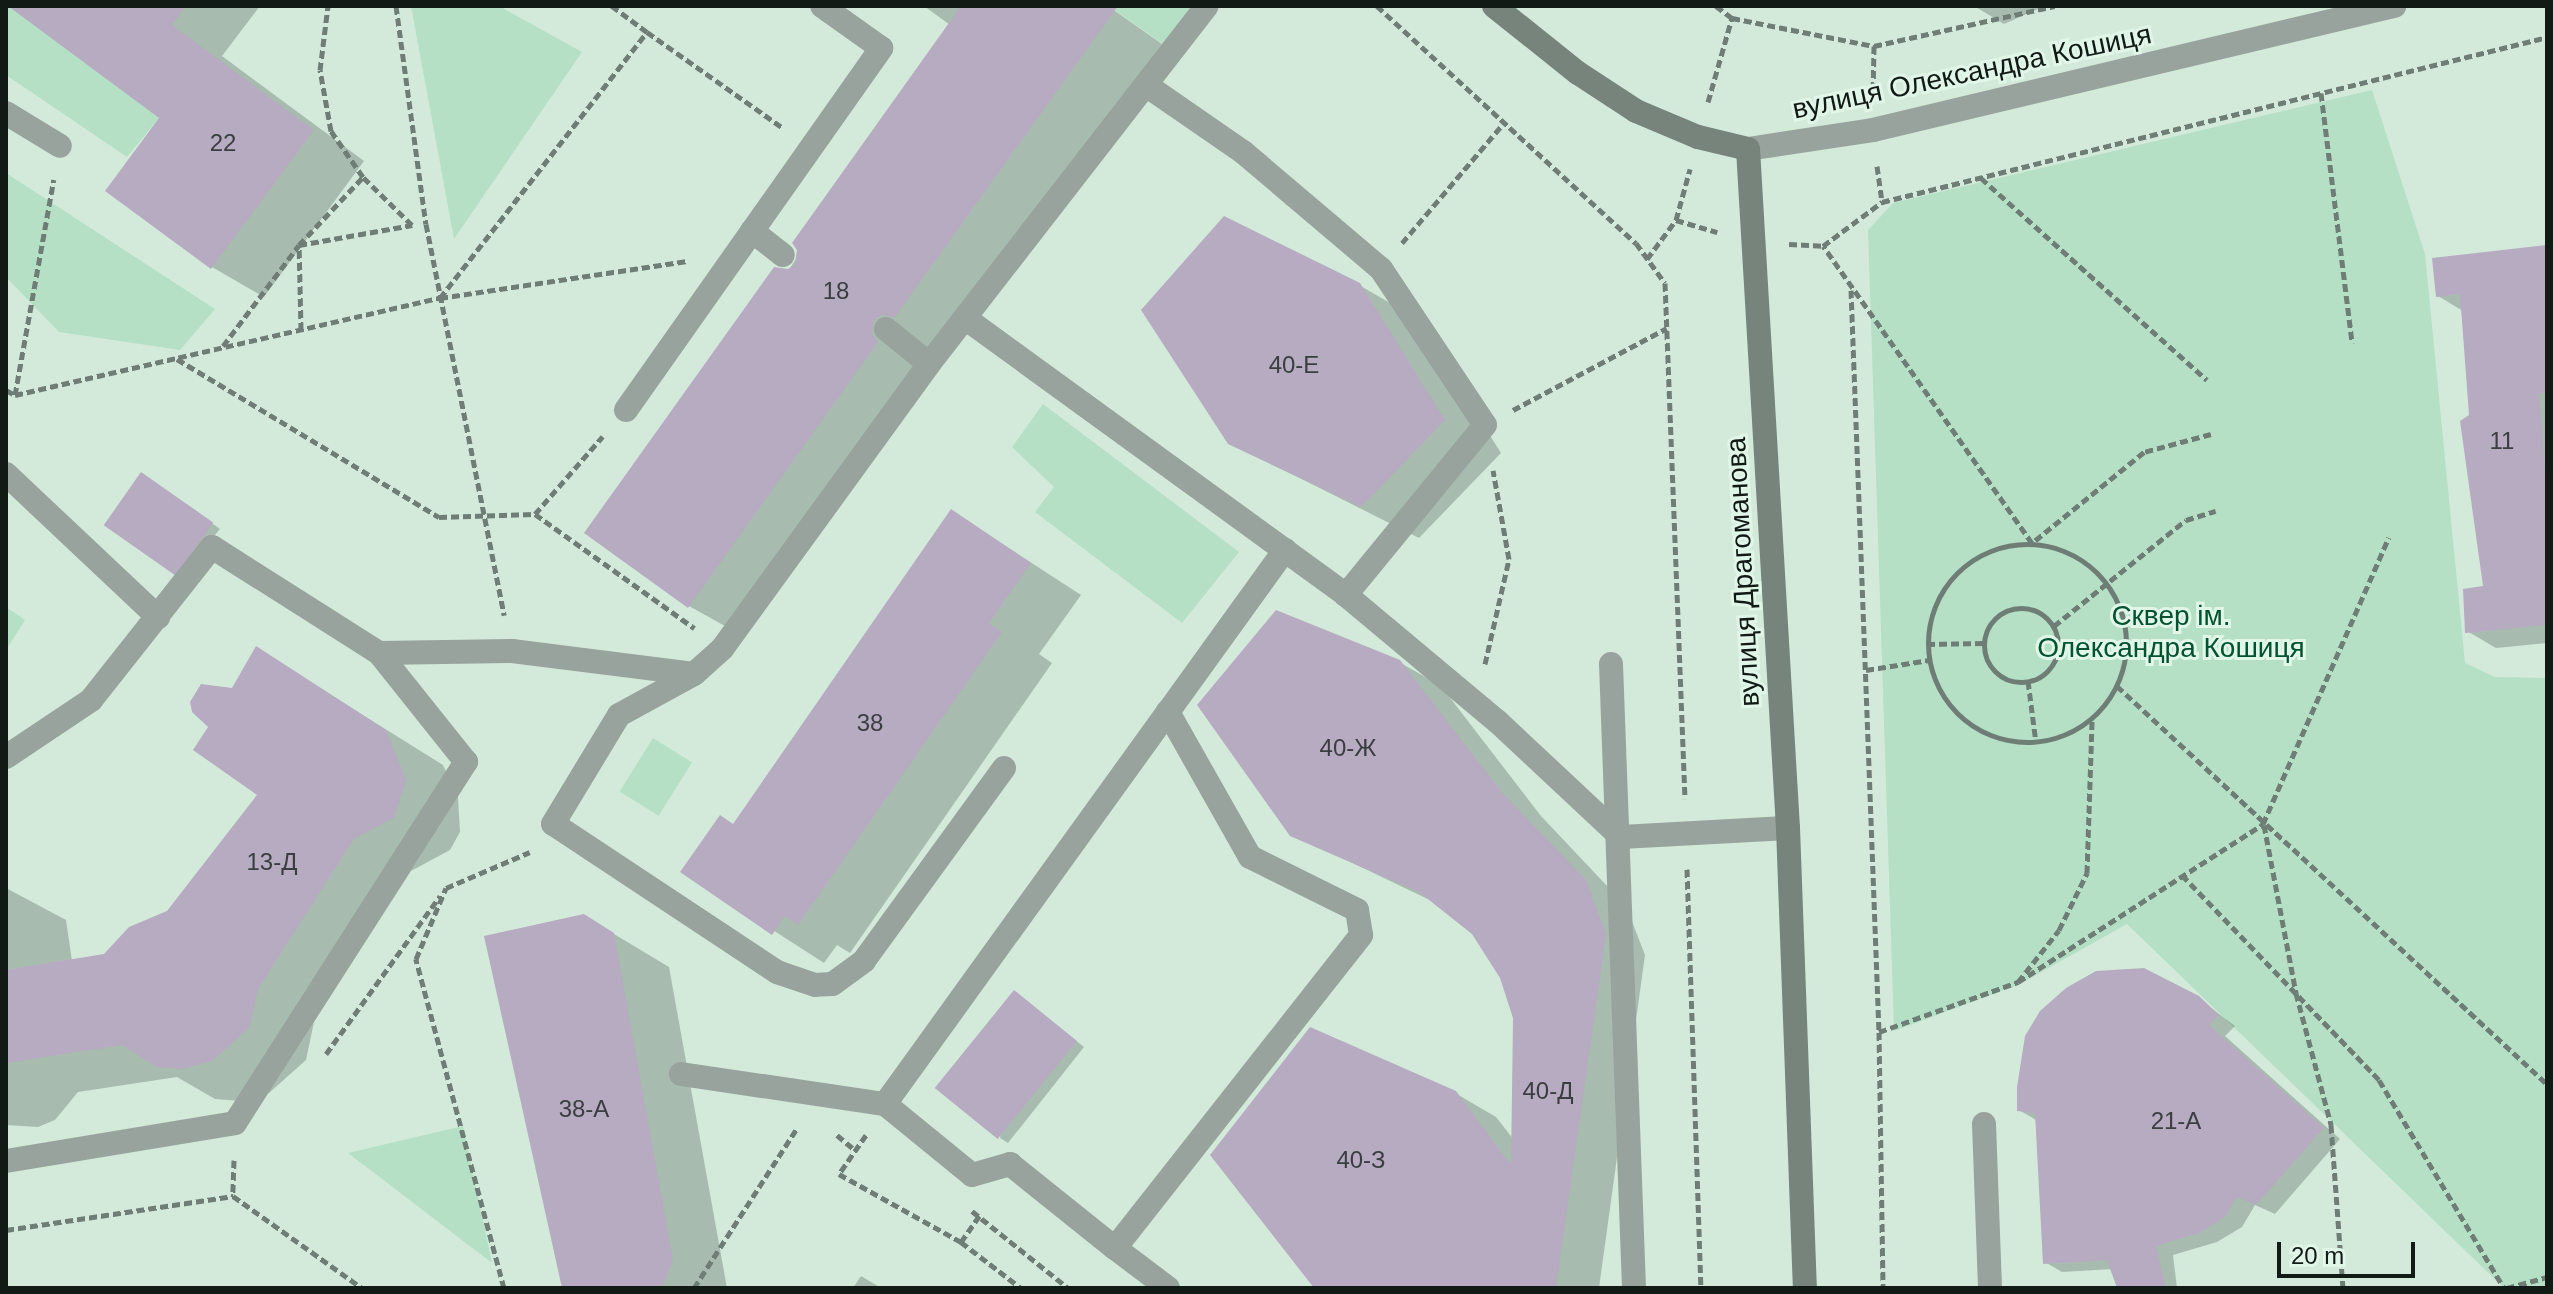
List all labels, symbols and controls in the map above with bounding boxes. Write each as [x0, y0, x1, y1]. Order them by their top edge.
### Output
street label: вулиця Олександра Кошиця [1789, 18, 2155, 126]
house number: 22 [210, 129, 236, 157]
house number: 18 [823, 277, 849, 305]
house number: 40-Е [1269, 351, 1319, 379]
house number: 11 [2490, 427, 2514, 455]
street label: вулиця Драгоманова [1719, 436, 1767, 708]
park label: Сквер ім. Олександра Кошиця [2037, 599, 2305, 665]
house number: 38 [857, 709, 883, 737]
house number: 40-Ж [1320, 734, 1376, 762]
house number: 13-Д [247, 848, 297, 876]
house number: 40-Д [1523, 1077, 1573, 1105]
house number: 38-А [559, 1095, 609, 1123]
house number: 21-А [2151, 1107, 2201, 1135]
house number: 40-З [1336, 1146, 1386, 1174]
scale bar [2281, 1226, 2419, 1276]
text: 20 m [2291, 1242, 2344, 1269]

